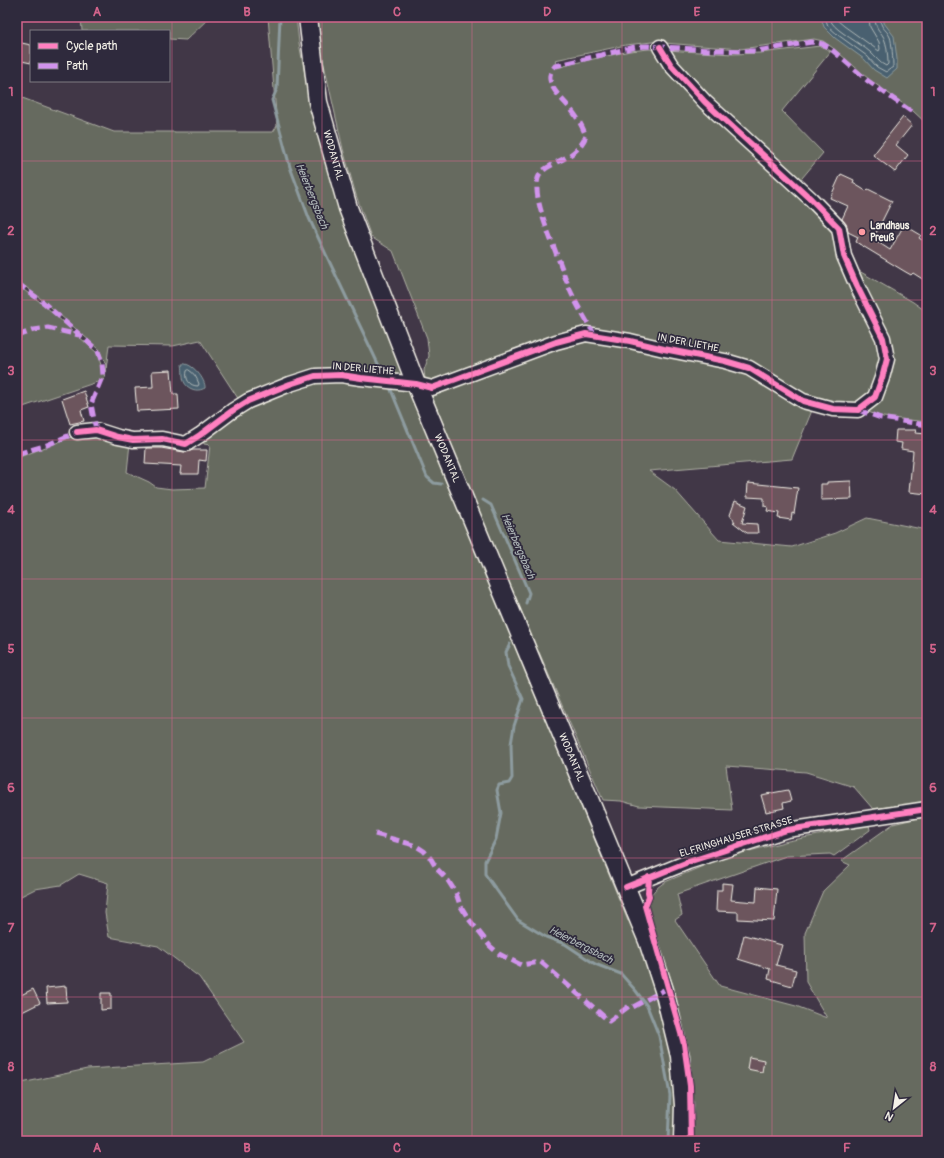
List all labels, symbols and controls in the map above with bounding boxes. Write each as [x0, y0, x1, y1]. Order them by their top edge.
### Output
text: A [93, 4, 102, 20]
text: B [243, 4, 251, 20]
text: C [393, 4, 401, 20]
text: D [543, 4, 551, 20]
text: E [694, 4, 701, 20]
text: F [843, 4, 851, 20]
legend [30, 30, 170, 82]
text: Cycle path [66, 39, 118, 54]
text: Path [66, 59, 88, 74]
text: 1 [8, 84, 14, 100]
text: 1 [930, 84, 936, 100]
street label: WODANTAL [320, 129, 346, 182]
water label: Heierbergsbach [293, 161, 331, 232]
place label: Landhaus Preuß [870, 220, 910, 244]
text: 2 [7, 223, 15, 239]
text: 2 [929, 223, 937, 239]
marker: Landhaus Preuß [857, 227, 867, 237]
street label: IN DER LIETHE [656, 331, 720, 355]
street label: IN DER LIETHE [332, 360, 394, 378]
text: 3 [7, 363, 15, 379]
text: 3 [929, 363, 937, 379]
street label: WODANTAL [431, 432, 463, 485]
text: 4 [7, 502, 15, 518]
text: 4 [929, 502, 937, 518]
water label: Heierbergsbach [498, 511, 538, 581]
text: 5 [7, 641, 15, 657]
text: 5 [929, 641, 937, 657]
street label: WODANTAL [556, 731, 587, 784]
text: 6 [7, 780, 15, 796]
text: 6 [929, 780, 937, 796]
street label: ELFRINGHAUSER STRASSE [678, 814, 794, 860]
text: 7 [8, 920, 15, 936]
text: 7 [930, 920, 937, 936]
water label: Heierbergsbach [547, 923, 616, 967]
text: 8 [8, 1059, 15, 1075]
text: 8 [930, 1059, 937, 1075]
north arrow [874, 1088, 914, 1128]
text: N [882, 1108, 896, 1124]
text: A [93, 1140, 102, 1156]
text: B [243, 1140, 251, 1156]
text: C [393, 1140, 401, 1156]
text: D [543, 1140, 551, 1156]
text: E [694, 1140, 701, 1156]
text: F [843, 1140, 851, 1156]

